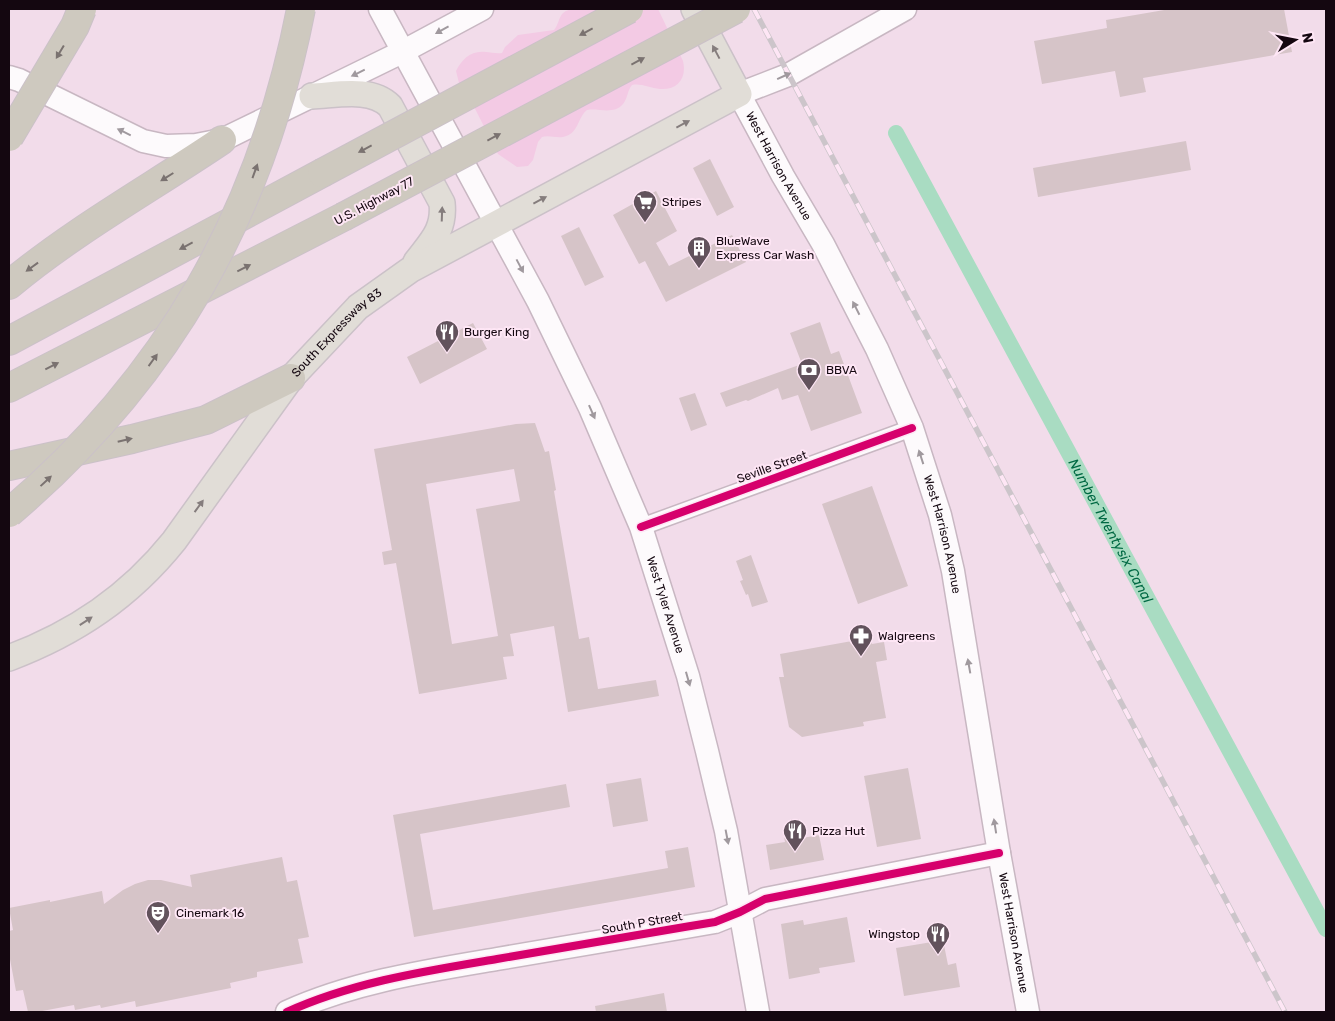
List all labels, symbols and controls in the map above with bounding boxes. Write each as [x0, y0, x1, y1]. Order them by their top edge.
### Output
north arrow [1270, 15, 1320, 65]
one-way arrow [435, 26, 449, 35]
one-way arrow [579, 28, 593, 36]
text: N [1298, 31, 1317, 44]
one-way arrow [712, 44, 720, 59]
one-way arrow [55, 45, 64, 58]
one-way arrow [631, 57, 645, 65]
one-way arrow [351, 69, 366, 77]
one-way arrow [777, 71, 791, 79]
street label: West Harrison Avenue [743, 109, 815, 223]
one-way arrow [676, 120, 691, 128]
one-way arrow [116, 127, 131, 136]
one-way arrow [487, 133, 502, 141]
one-way arrow [359, 145, 372, 154]
one-way arrow [251, 163, 259, 178]
one-way arrow [160, 172, 173, 182]
street label: U.S. Highway 77 [332, 174, 416, 228]
supermarket icon: Stripes [632, 189, 658, 223]
place label: Stripes [662, 195, 702, 209]
one-way arrow [533, 196, 547, 204]
one-way arrow [438, 205, 446, 221]
place label: BlueWave Express Car Wash [716, 234, 814, 262]
building icon: BlueWave Express Car Wash [686, 235, 712, 269]
one-way arrow [179, 242, 194, 250]
one-way arrow [516, 259, 524, 273]
one-way arrow [25, 262, 39, 272]
one-way arrow [237, 264, 251, 272]
street label: South Expressway 83 [289, 285, 384, 380]
one-way arrow [852, 301, 860, 315]
restaurant icon: Burger King [434, 319, 460, 353]
place label: Burger King [464, 325, 529, 339]
one-way arrow [148, 353, 158, 366]
bank icon: BBVA [796, 357, 822, 391]
one-way arrow [45, 362, 59, 370]
place label: BBVA [826, 363, 857, 377]
one-way arrow [588, 405, 596, 419]
one-way arrow [117, 436, 133, 444]
street label: Seville Street [735, 448, 809, 486]
one-way arrow [917, 449, 925, 464]
water label: Number Twentysix Canal [1065, 456, 1157, 607]
street label: West Harrison Avenue [921, 473, 964, 595]
one-way arrow [39, 475, 51, 487]
one-way arrow [194, 499, 204, 513]
street label: West Tyler Avenue [644, 555, 687, 655]
one-way arrow [80, 616, 93, 626]
pharmacy icon: Walgreens [848, 623, 874, 657]
place label: Walgreens [878, 629, 935, 643]
one-way arrow [964, 658, 972, 674]
one-way arrow [685, 672, 693, 687]
restaurant icon: Pizza Hut [782, 818, 808, 852]
one-way arrow [990, 818, 998, 834]
place label: Pizza Hut [812, 824, 865, 838]
one-way arrow [723, 830, 731, 846]
street label: West Harrison Avenue [996, 871, 1031, 994]
theatre icon: Cinemark 16 [145, 900, 171, 934]
place label: Cinemark 16 [176, 906, 244, 920]
street label: South P Street [601, 909, 684, 937]
restaurant icon: Wingstop [925, 921, 951, 955]
place label: Wingstop [868, 927, 920, 941]

